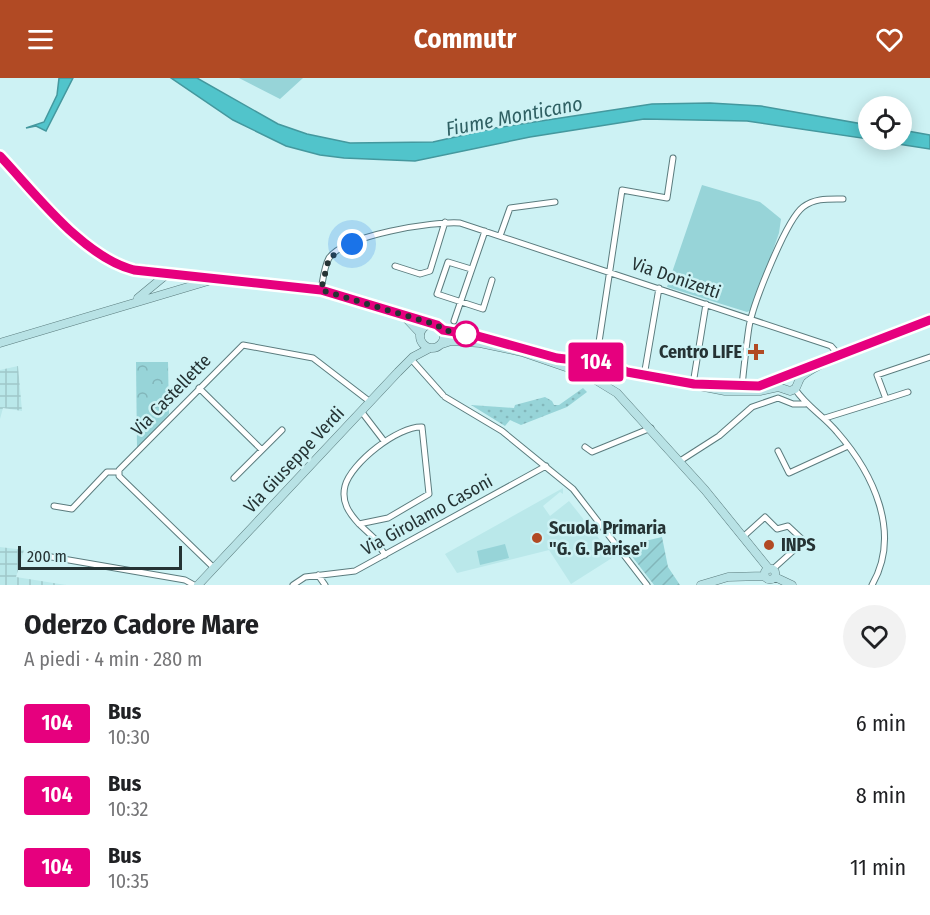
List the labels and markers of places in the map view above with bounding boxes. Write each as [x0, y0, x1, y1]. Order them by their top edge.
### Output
unlabelled marker [453, 321, 479, 347]
place label: Centro LIFE [659, 341, 742, 363]
marker: Centro LIFE [747, 343, 765, 361]
place label: Scuola Primaria "G. G. Parise" [549, 517, 666, 560]
marker: Scuola Primaria "G. G. Parise" [530, 531, 544, 545]
place label: INPS [781, 534, 816, 556]
marker: INPS [762, 538, 776, 552]

